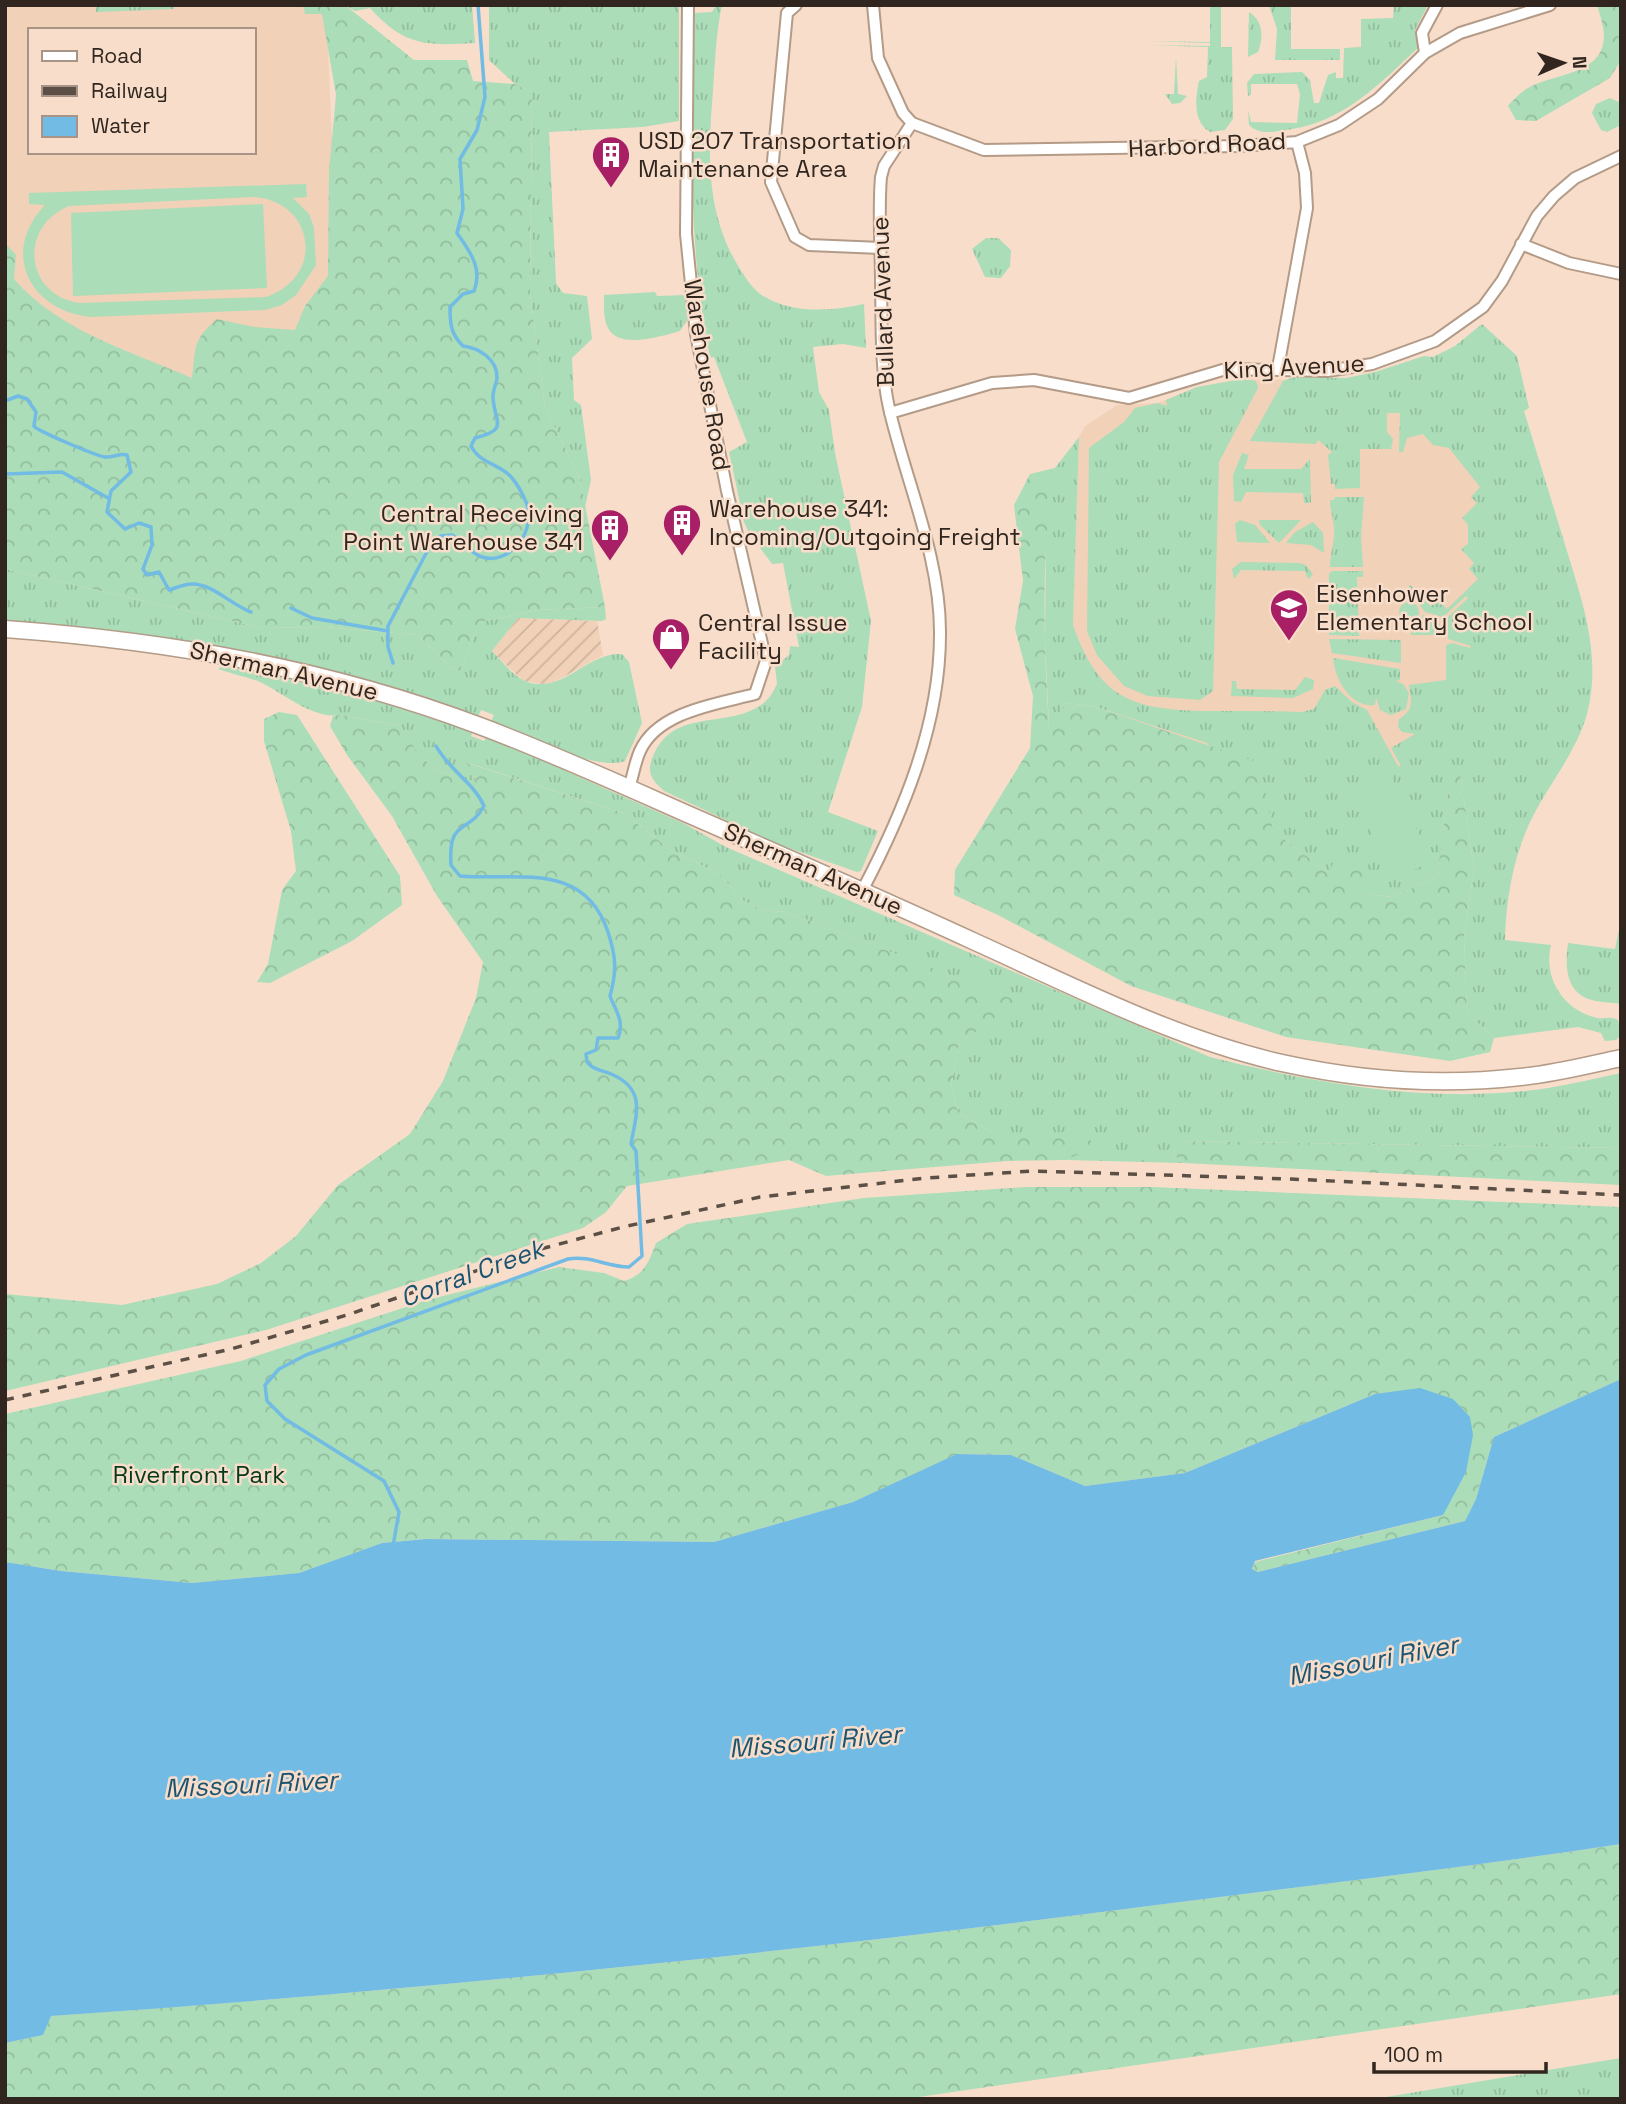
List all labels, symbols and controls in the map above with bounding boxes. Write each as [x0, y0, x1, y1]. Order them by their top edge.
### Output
legend [28, 28, 256, 154]
north arrow [1528, 28, 1598, 98]
text: Road [91, 42, 143, 69]
text: N [1567, 56, 1592, 69]
text: Railway [91, 77, 168, 104]
text: Water [91, 112, 150, 139]
place label: USD 207 Transportation Maintenance Area [638, 125, 911, 184]
street label: Harbord Road [1127, 125, 1287, 164]
building icon: USD 207 Transportation Maintenance Area [590, 134, 632, 189]
street label: Bullard Avenue [864, 216, 901, 388]
street label: Warehouse Road [677, 277, 738, 473]
street label: King Avenue [1223, 347, 1365, 386]
place label: Warehouse 341: Incoming/Outgoing Freight [709, 493, 1021, 552]
place label: Central Receiving Point Warehouse 341 [343, 498, 583, 557]
building icon: Warehouse 341: Incoming/Outgoing Freight [661, 502, 703, 557]
building icon: Central Receiving Point Warehouse 341 [589, 507, 631, 562]
place label: Eisenhower Elementary School [1316, 578, 1533, 637]
school or university icon: Eisenhower Elementary School [1268, 587, 1310, 642]
place label: Central Issue Facility [698, 607, 848, 666]
shop icon: Central Issue Facility [650, 616, 692, 671]
street label: Sherman Avenue [187, 634, 381, 707]
street label: Sherman Avenue [719, 815, 907, 922]
water label: Corral Creek [395, 1230, 551, 1315]
park label: Riverfront Park [113, 1459, 285, 1490]
water label: Missouri River [1285, 1626, 1464, 1693]
water label: Missouri River [728, 1716, 906, 1765]
water label: Missouri River [164, 1762, 341, 1805]
scale bar [1374, 2030, 1546, 2074]
text: 100 m [1384, 2041, 1443, 2068]

